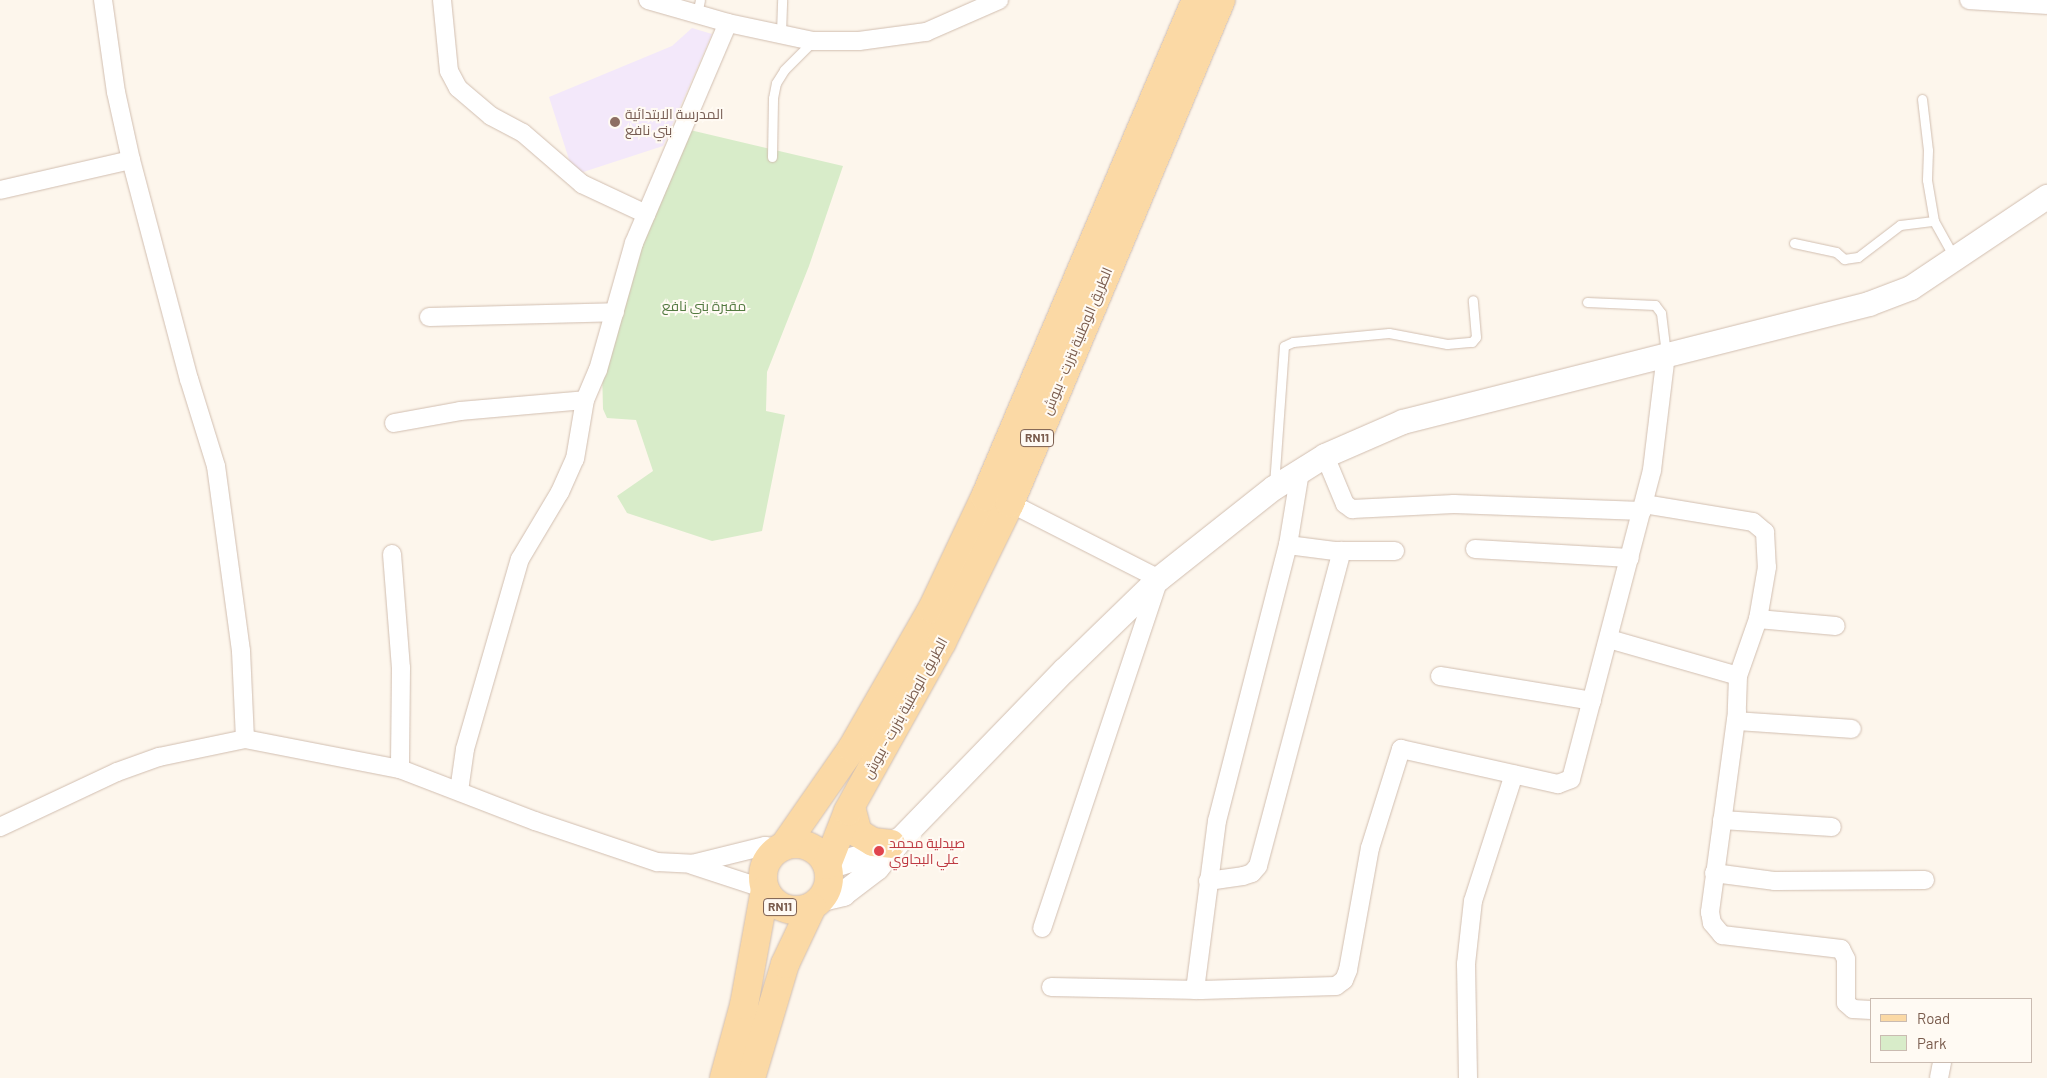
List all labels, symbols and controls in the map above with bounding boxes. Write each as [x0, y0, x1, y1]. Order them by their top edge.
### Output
place label: المدرسة الابتدائية بني نافع [625, 106, 724, 138]
marker: المدرسة الابتدائية بني نافع [609, 116, 621, 128]
street label: الطريق الوطنية بنزرت - ببوش [1038, 265, 1116, 417]
park label: مقبرة بني نافع [662, 298, 746, 314]
road number: RN11 [1020, 428, 1054, 448]
street label: الطريق الوطنية بنزرت - ببوش [859, 635, 951, 781]
place label: صيدلية محمد علي البجاوي [889, 835, 965, 868]
marker: صيدلية محمد علي البجاوي [873, 845, 885, 857]
road number: RN11 [762, 898, 798, 916]
legend [1870, 998, 2032, 1063]
text: Road [1917, 1009, 1950, 1027]
text: Park [1917, 1034, 1946, 1052]

